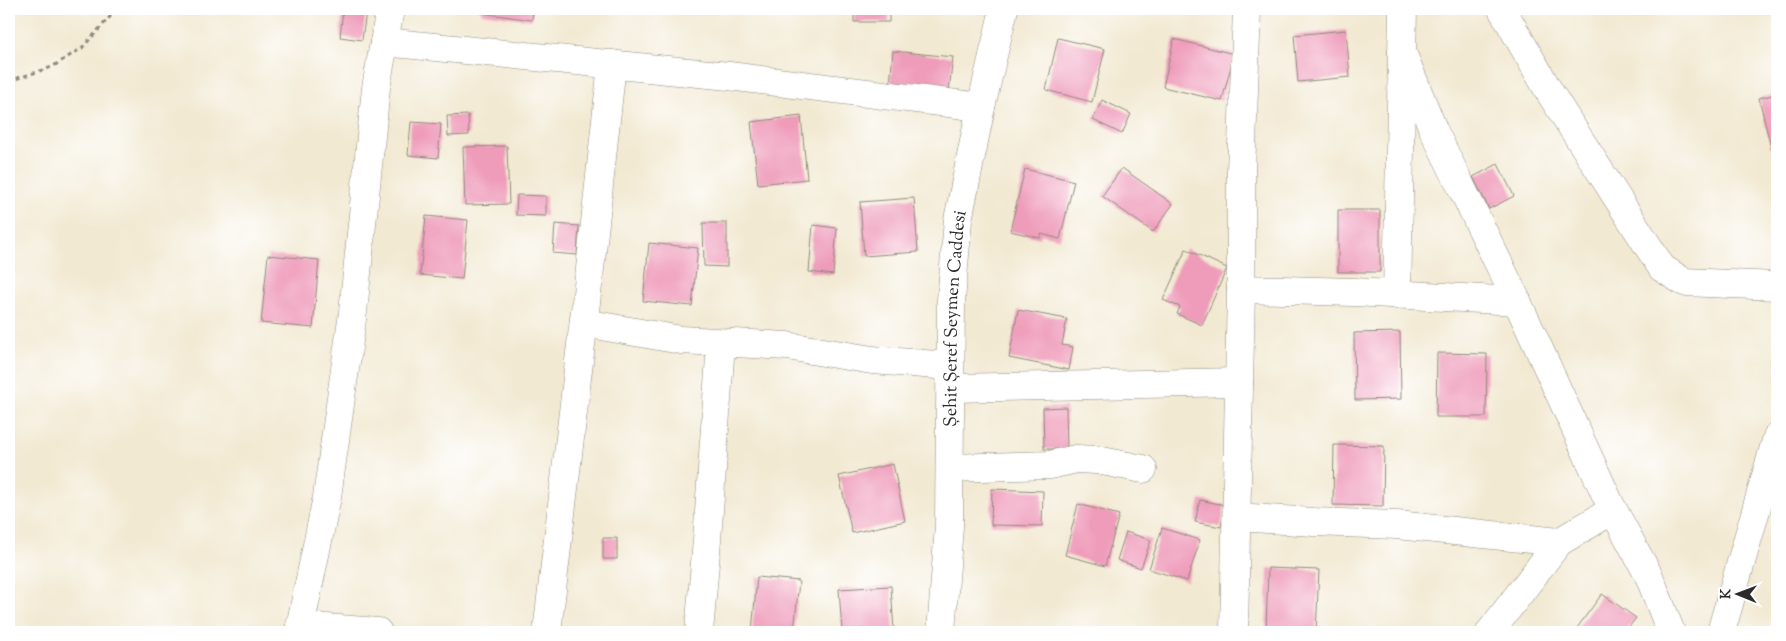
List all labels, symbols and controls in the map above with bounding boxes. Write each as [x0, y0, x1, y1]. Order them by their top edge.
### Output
street label: Şehit Şeref Seymen Caddesi [939, 208, 975, 427]
north arrow [1714, 568, 1764, 618]
text: K [1717, 588, 1737, 599]

